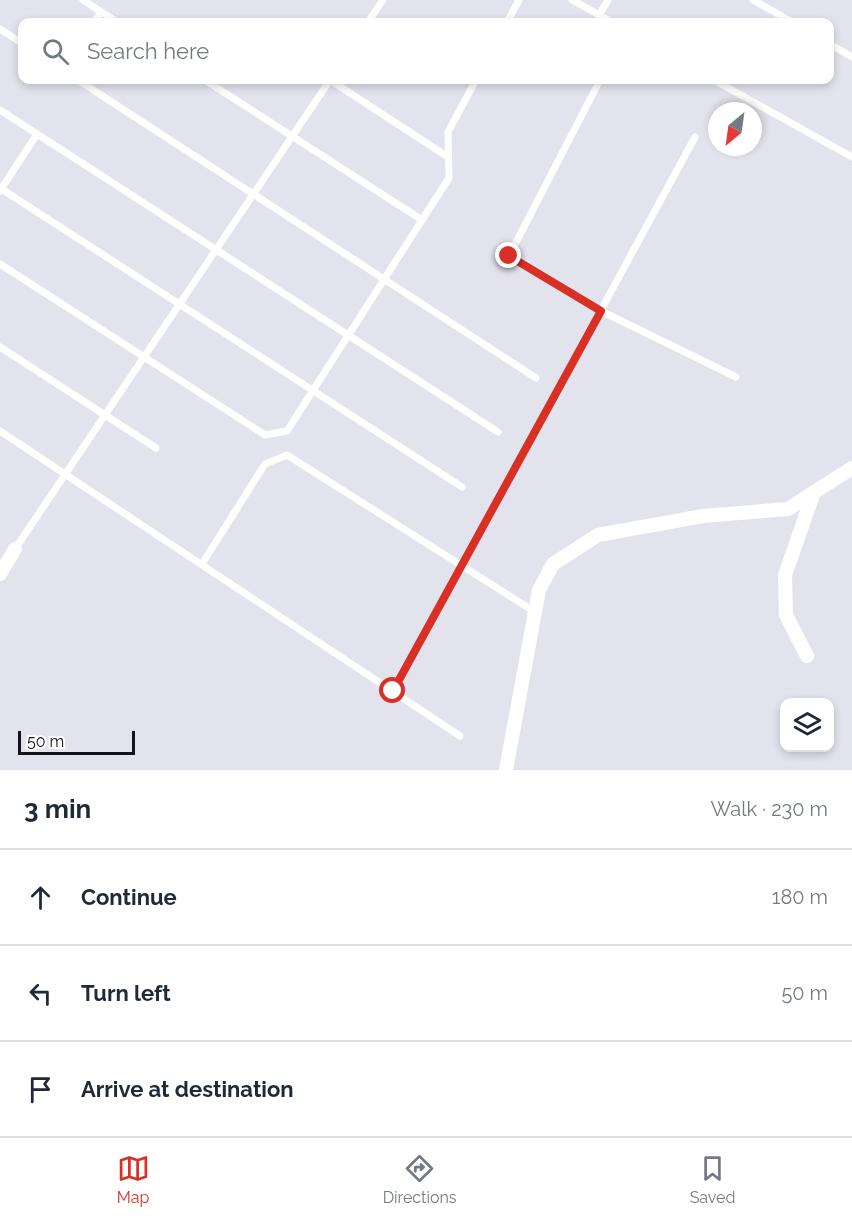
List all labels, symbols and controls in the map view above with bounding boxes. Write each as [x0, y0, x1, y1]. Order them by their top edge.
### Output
search box [18, 18, 834, 84]
icon: search [39, 35, 72, 68]
text: Search here [87, 38, 209, 64]
north arrow [708, 102, 762, 156]
route end [495, 242, 521, 268]
route start [379, 677, 405, 703]
map controls [780, 698, 834, 752]
button: layers [780, 698, 834, 752]
scale bar [18, 728, 135, 756]
text: 50 m [27, 732, 64, 751]
text: 3 min [24, 794, 91, 824]
text: Walk · 230 m [710, 797, 828, 821]
icon: ahead [24, 881, 57, 914]
text: Continue [81, 884, 177, 910]
text: 180 m [772, 885, 828, 909]
icon: left [24, 977, 57, 1010]
text: Turn left [81, 980, 171, 1006]
text: 50 m [781, 981, 828, 1005]
icon: arrive [24, 1073, 57, 1106]
text: Arrive at destination [81, 1076, 294, 1102]
tab: Map [117, 1152, 150, 1207]
tab: Directions [383, 1152, 457, 1207]
tab: Saved [690, 1152, 735, 1207]

